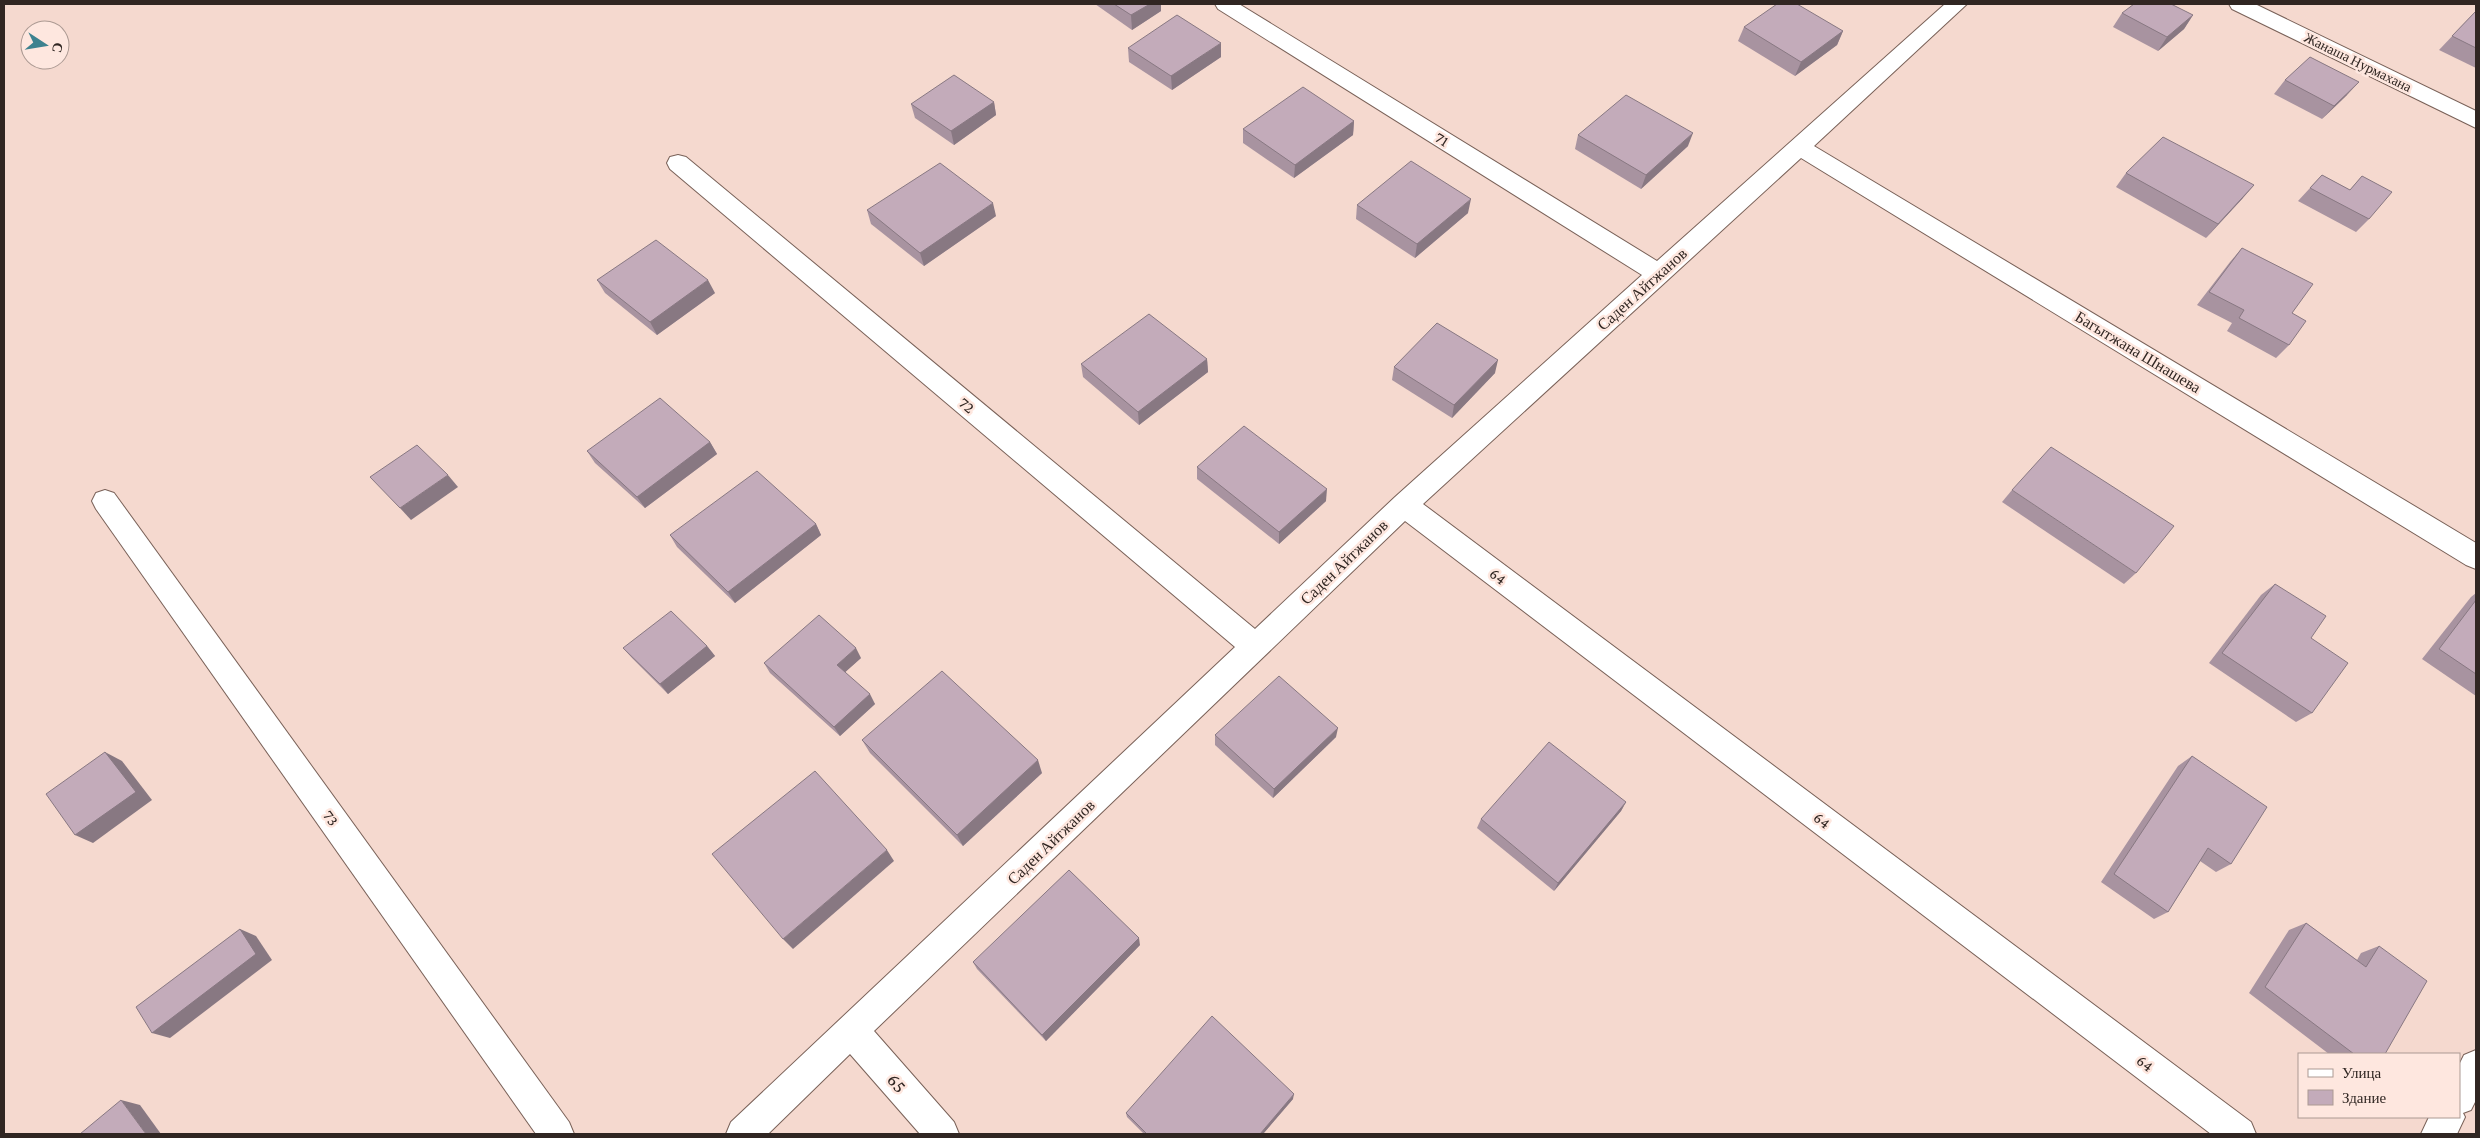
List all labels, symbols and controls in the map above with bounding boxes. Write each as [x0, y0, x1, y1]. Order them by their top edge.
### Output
north arrow [20, 20, 70, 70]
street label: Жанаша Нурмахана [2302, 29, 2415, 95]
text: С [49, 41, 67, 54]
street label: 71 [1432, 128, 1452, 150]
street label: Саден Айтжанов [1594, 244, 1691, 334]
street label: Багытжана Шнашева [2072, 308, 2204, 396]
street label: 72 [956, 394, 978, 417]
street label: Саден Айтжанов [1297, 516, 1392, 608]
street label: 64 [1486, 564, 1510, 588]
street label: Саден Айтжанов [1004, 796, 1099, 888]
street label: 73 [320, 807, 342, 829]
street label: 64 [1810, 808, 1834, 832]
street label: 64 [2133, 1051, 2157, 1075]
legend [2298, 1053, 2460, 1118]
text: Улица [2342, 1065, 2381, 1081]
street label: 65 [883, 1069, 911, 1097]
text: Здание [2342, 1090, 2386, 1106]

